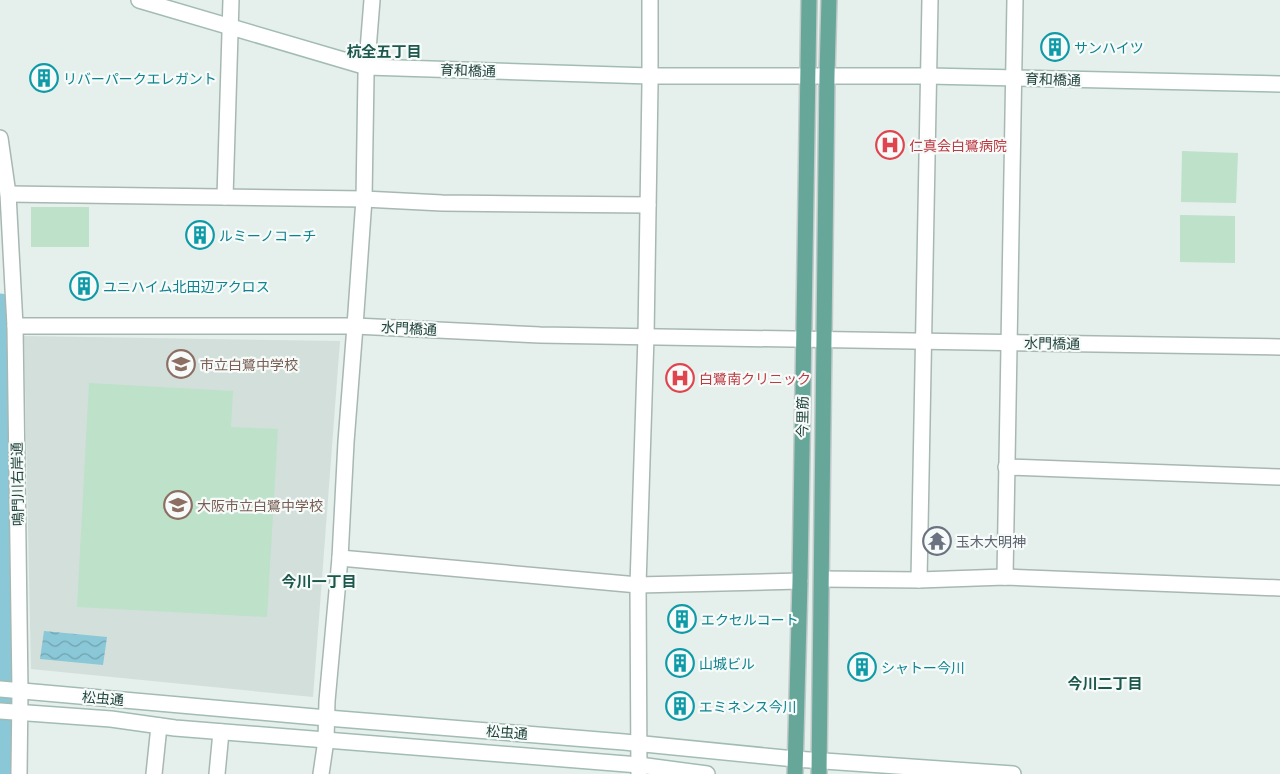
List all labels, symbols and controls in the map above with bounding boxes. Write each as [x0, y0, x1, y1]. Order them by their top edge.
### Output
building icon: サンハイツ [1040, 32, 1070, 62]
place label: サンハイツ [1074, 37, 1144, 58]
district label: 杭全五丁目 [346, 40, 422, 63]
street label: 育和橋通 [440, 59, 496, 81]
building icon: リバーパークエレガント [29, 63, 59, 93]
place label: リバーパークエレガント [63, 68, 217, 89]
street label: 育和橋通 [1025, 68, 1081, 90]
hospital icon: 仁真会白鷺病院 [875, 130, 905, 160]
place label: 仁真会白鷺病院 [909, 135, 1007, 156]
building icon: ルミーノコーチ [185, 220, 215, 250]
place label: ルミーノコーチ [219, 225, 316, 246]
building icon: ユニハイム北田辺アクロス [69, 271, 99, 301]
place label: ユニハイム北田辺アクロス [103, 276, 270, 297]
street label: 水門橋通 [380, 316, 438, 340]
street label: 水門橋通 [1024, 332, 1080, 354]
school or university icon: 市立白鷺中学校 [166, 349, 196, 379]
place label: 市立白鷺中学校 [200, 354, 298, 375]
hospital icon: 白鷺南クリニック [665, 363, 695, 393]
place label: 白鷺南クリニック [699, 368, 811, 389]
street label: 今里筋 [791, 396, 813, 438]
street label: 鳴門川右岸通 [6, 442, 28, 526]
school or university icon: 大阪市立白鷺中学校 [163, 490, 193, 520]
place label: 大阪市立白鷺中学校 [197, 495, 323, 516]
temple icon: 玉木大明神 [922, 526, 952, 556]
place label: 玉木大明神 [956, 531, 1026, 552]
district label: 今川一丁目 [281, 570, 357, 593]
building icon: エクセルコート [667, 604, 697, 634]
place label: エクセルコート [701, 609, 799, 630]
building icon: 山城ビル [665, 648, 695, 678]
building icon: シャトー今川 [847, 652, 877, 682]
place label: 山城ビル [699, 653, 755, 674]
place label: シャトー今川 [881, 657, 965, 678]
district label: 今川二丁目 [1067, 672, 1143, 695]
street label: 松虫通 [81, 686, 125, 710]
building icon: エミネンス今川 [665, 691, 695, 721]
place label: エミネンス今川 [699, 696, 797, 717]
street label: 松虫通 [485, 720, 529, 744]

